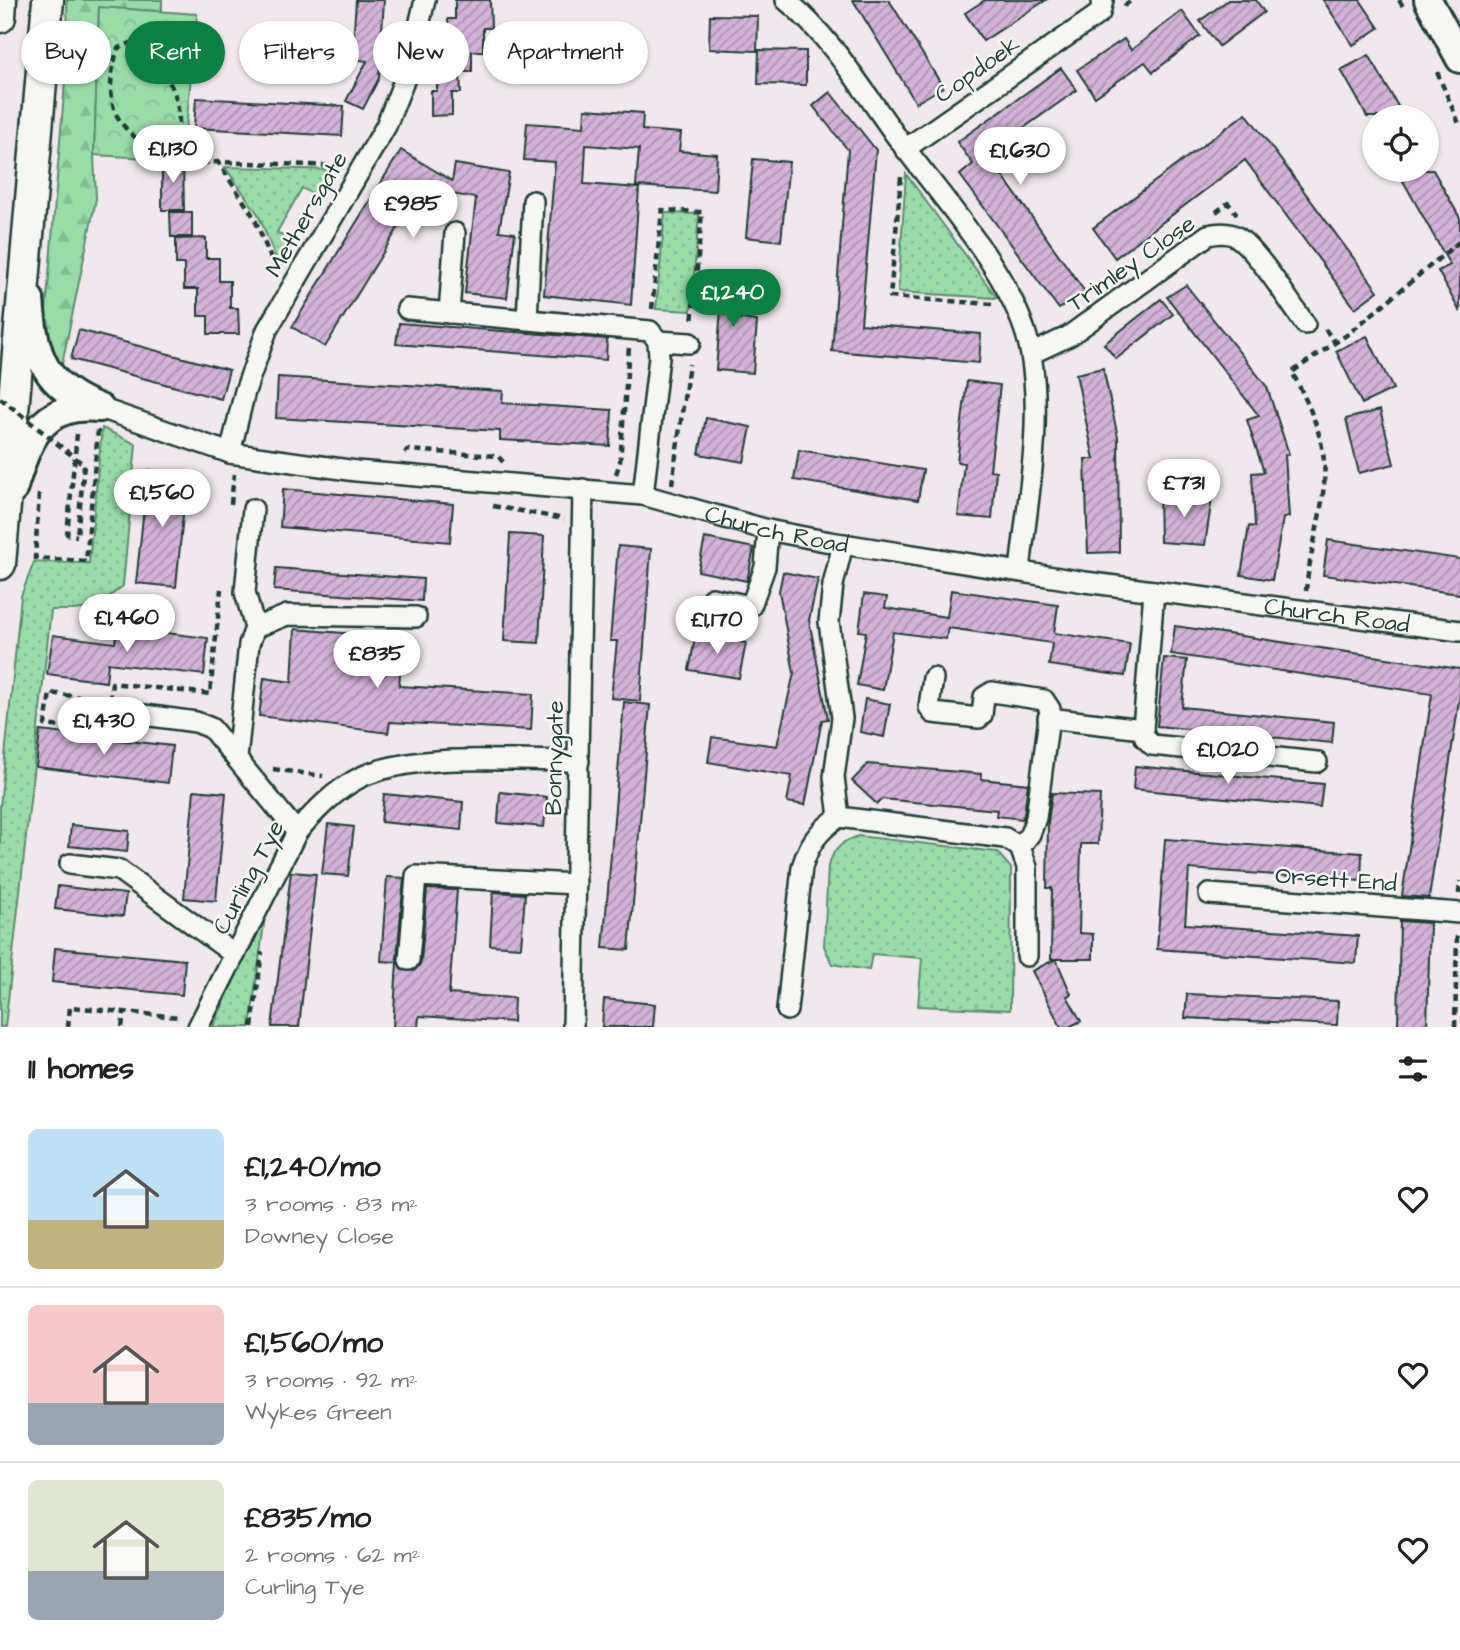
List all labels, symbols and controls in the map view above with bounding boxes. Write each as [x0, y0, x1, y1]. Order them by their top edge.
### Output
chip: Buy [21, 21, 111, 84]
chip: Rent [125, 21, 225, 84]
chip: Filters [239, 21, 359, 84]
chip: New [373, 21, 469, 84]
chip: Apartment [483, 21, 648, 84]
street label: Copdoek [928, 28, 1027, 112]
map controls [1362, 105, 1439, 182]
button: locate [1362, 105, 1439, 182]
pin: £1,130 [116, 125, 230, 185]
pin: £1,630 [963, 128, 1077, 187]
text: £1,130 [149, 132, 197, 164]
text: £1,630 [990, 134, 1050, 166]
street label: Methersgate [257, 145, 357, 284]
pin: £985 [372, 180, 454, 240]
text: £985 [385, 187, 441, 219]
street label: Trimley Close [1061, 207, 1203, 321]
pin: £1,240 [676, 270, 790, 329]
text: £1,240 [702, 276, 764, 308]
pin: £731 [1143, 460, 1225, 519]
text: £731 [1163, 466, 1205, 498]
pin: £1,560 [105, 470, 219, 529]
text: £1,560 [130, 476, 194, 508]
street label: Church Road [701, 497, 851, 563]
street label: Church Road [1262, 590, 1411, 642]
pin: £1,460 [70, 594, 184, 654]
pin: £1,170 [660, 596, 774, 656]
text: £1,460 [95, 601, 159, 633]
text: £1,170 [691, 603, 743, 635]
pin: £835 [336, 630, 418, 690]
text: £835 [349, 637, 405, 669]
pin: £1,430 [47, 698, 161, 757]
street label: Bonnygate [537, 700, 574, 816]
text: £1,430 [73, 704, 135, 736]
pin: £1,020 [1171, 726, 1285, 786]
text: £1,020 [1197, 733, 1259, 765]
street label: Curling Tye [205, 814, 294, 941]
street label: Orsett End [1274, 859, 1398, 901]
text: 11 homes [28, 1048, 134, 1090]
icon: filters [1394, 1050, 1432, 1088]
text: £1,240/mo [245, 1146, 381, 1188]
icon: home [84, 1157, 168, 1241]
icon: heart [1394, 1180, 1432, 1218]
text: 3 rooms · 83 m² [245, 1188, 418, 1220]
text: Downey Close [245, 1220, 394, 1252]
text: £1,560/mo [245, 1322, 383, 1364]
icon: home [84, 1333, 168, 1417]
icon: heart [1394, 1356, 1432, 1394]
text: 3 rooms · 92 m² [245, 1364, 418, 1396]
text: Wykes Green [245, 1396, 392, 1428]
text: £835/mo [245, 1497, 371, 1539]
icon: home [84, 1508, 168, 1592]
icon: heart [1394, 1531, 1432, 1569]
text: 2 rooms · 62 m² [245, 1539, 420, 1571]
text: Curling Tye [245, 1571, 365, 1603]

